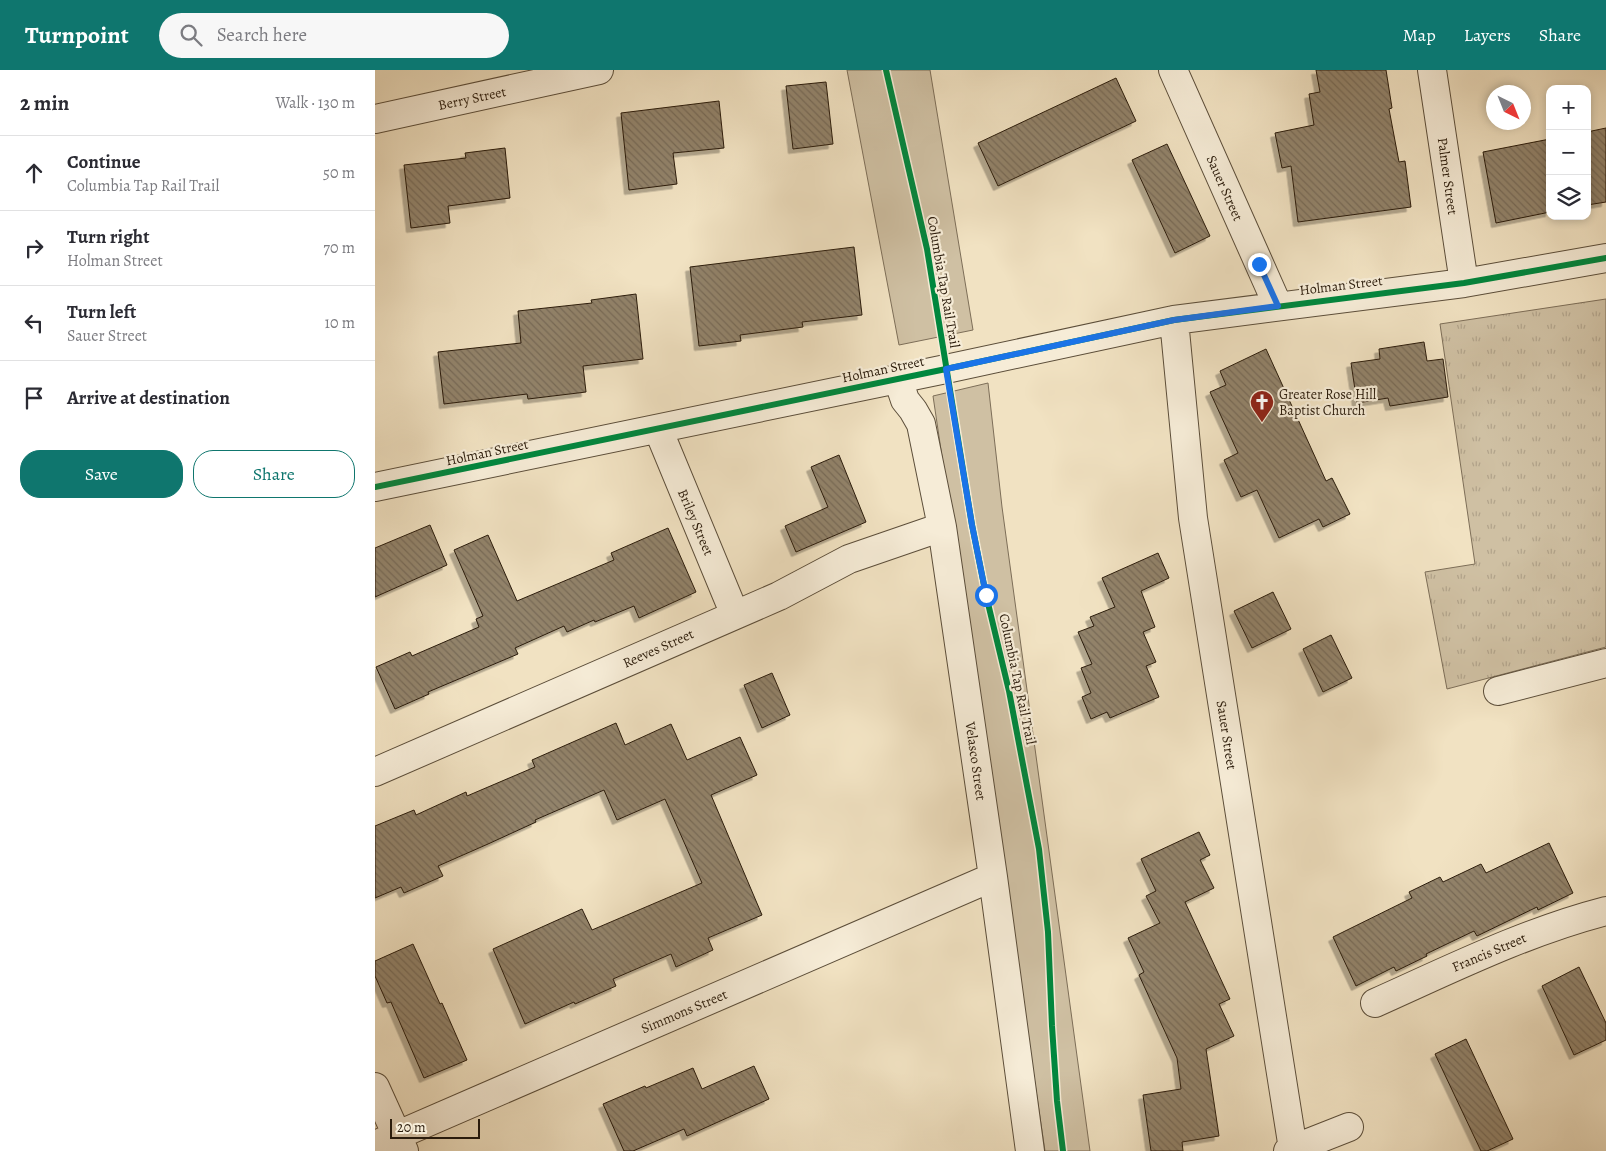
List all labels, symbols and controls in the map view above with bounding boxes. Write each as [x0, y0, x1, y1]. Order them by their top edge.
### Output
search box [159, 13, 509, 58]
text: Turnpoint [25, 19, 129, 51]
icon: search [177, 21, 205, 49]
text: Search here [217, 22, 307, 48]
text: Map [1403, 23, 1436, 47]
text: Layers [1464, 23, 1511, 47]
text: Share [1539, 23, 1581, 47]
street label: Berry Street [436, 82, 508, 115]
north arrow [1486, 85, 1531, 130]
map controls [1546, 85, 1591, 220]
button: + [1546, 85, 1591, 130]
text: 2 min [20, 89, 69, 117]
text: Walk · 130 m [275, 92, 355, 114]
button: − [1546, 130, 1591, 175]
street label: Palmer Street [1433, 136, 1462, 216]
text: Continue [67, 149, 141, 175]
street label: Sauer Street [1202, 152, 1248, 224]
icon: ahead [20, 159, 48, 187]
text: 50 m [323, 162, 355, 184]
text: Columbia Tap Rail Trail [67, 175, 219, 197]
button: layers [1546, 175, 1591, 220]
street label: Columbia Tap Rail Trail [923, 215, 965, 350]
text: Turn right [67, 224, 149, 250]
icon: right [20, 234, 48, 262]
text: 70 m [323, 237, 355, 259]
text: Holman Street [67, 250, 163, 272]
route end [1248, 253, 1271, 276]
street label: Holman Street [1298, 271, 1384, 300]
text: Turn left [67, 299, 136, 325]
icon: left [20, 309, 48, 337]
text: 10 m [325, 312, 355, 334]
text: Sauer Street [67, 325, 147, 347]
street label: Holman Street [840, 351, 926, 387]
icon: arrive [20, 384, 48, 412]
text: Arrive at destination [67, 385, 230, 411]
place label: Greater Rose Hill Baptist Church [1279, 385, 1377, 420]
church icon: Greater Rose Hill Baptist Church [1249, 389, 1275, 423]
street label: Holman Street [444, 434, 530, 470]
button: Save [20, 450, 183, 498]
button: Share [193, 450, 355, 498]
street label: Briley Street [673, 486, 718, 559]
route start [975, 584, 998, 607]
street label: Columbia Tap Rail Trail [994, 612, 1041, 747]
street label: Reeves Street [620, 624, 697, 673]
street label: Sauer Street [1212, 699, 1241, 772]
street label: Velasco Street [960, 720, 990, 802]
street label: Francis Street [1449, 928, 1530, 977]
street label: Simmons Street [638, 985, 731, 1038]
scale bar [390, 1116, 480, 1139]
text: 20 m [397, 1118, 426, 1137]

